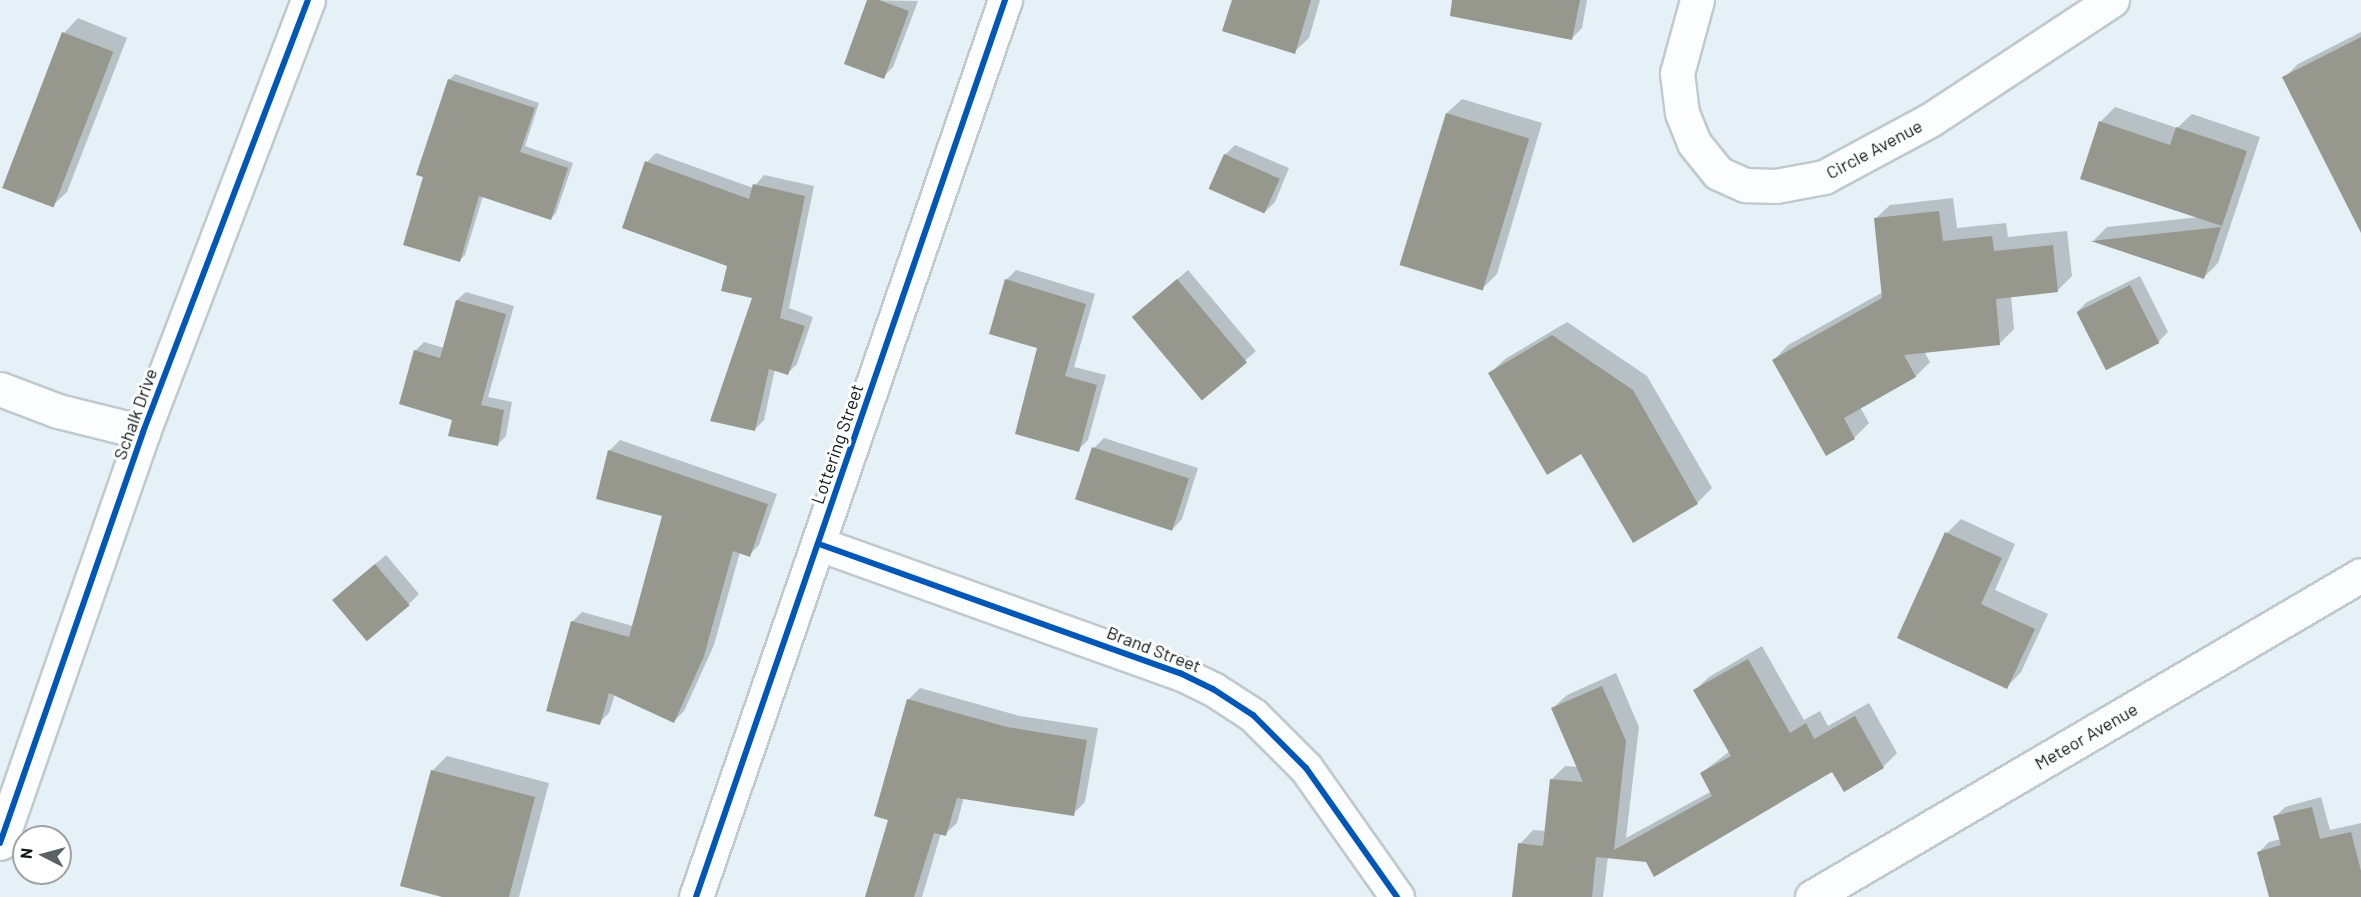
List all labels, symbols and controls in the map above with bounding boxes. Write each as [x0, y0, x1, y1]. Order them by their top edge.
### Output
street label: Circle Avenue [1822, 115, 1926, 183]
street label: Schalk Drive [108, 365, 162, 463]
street label: Lottering Street [806, 381, 868, 507]
street label: Brand Street [1104, 621, 1204, 677]
street label: Meteor Avenue [2031, 698, 2141, 774]
north arrow [12, 825, 72, 885]
text: N [16, 847, 36, 860]

